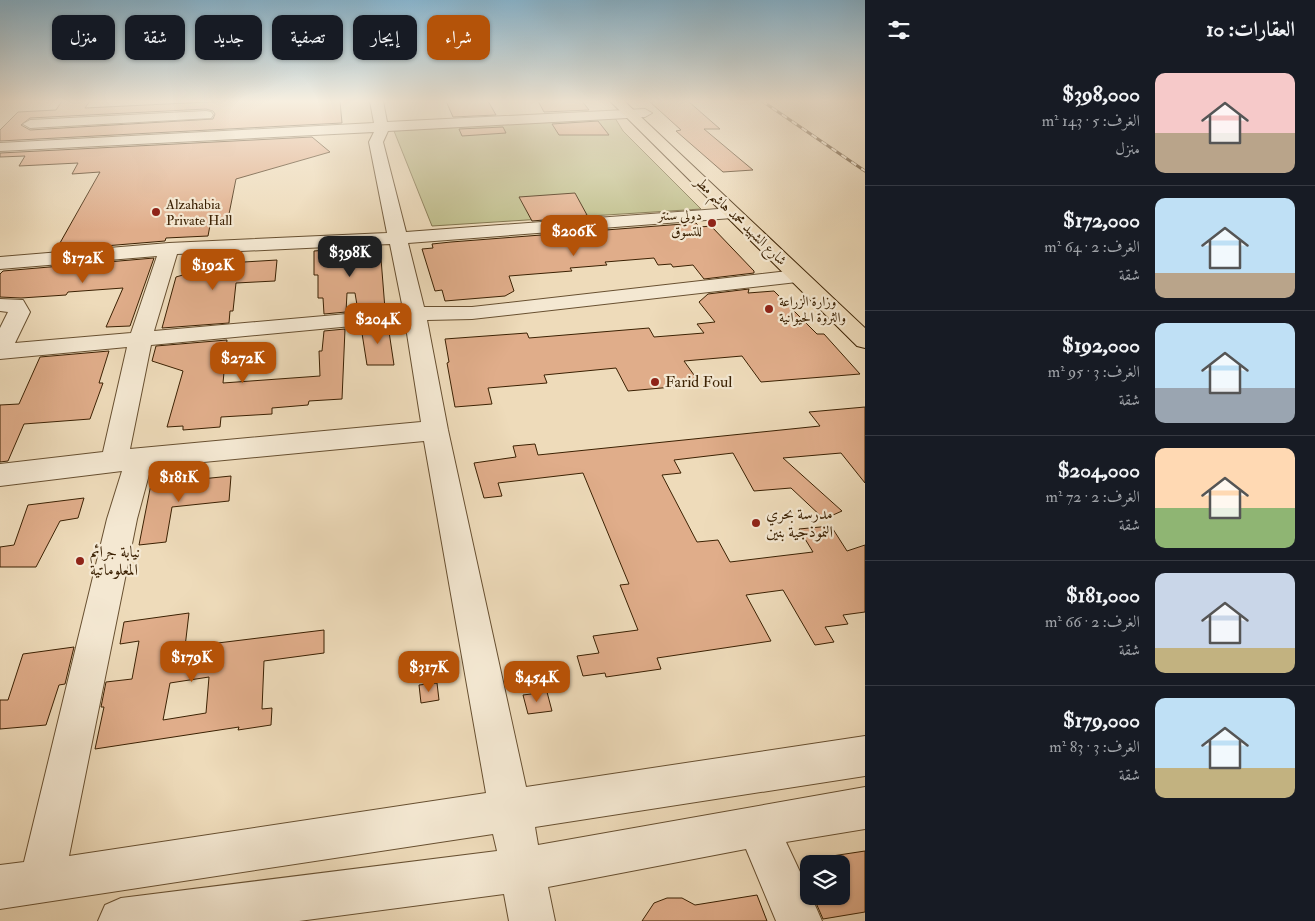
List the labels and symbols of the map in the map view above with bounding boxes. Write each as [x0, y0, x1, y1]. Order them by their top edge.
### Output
street label: شارع الشهيد محمد هاشم مطر [687, 172, 790, 273]
place label: Alzahabia Private Hall [165, 196, 233, 229]
marker: Alzahabia Private Hall [150, 206, 162, 218]
place label: دولي سنتر للتسوق [656, 207, 702, 240]
pin: $206K [539, 214, 609, 257]
marker: دولي سنتر للتسوق [706, 217, 718, 229]
pin: $398K [315, 236, 385, 278]
pin: $172K [48, 242, 118, 284]
pin: $192K [178, 248, 248, 291]
place label: وزارة الزراعة والثروة الحيوانية [779, 293, 846, 326]
pin: $204K [343, 302, 413, 345]
marker: وزارة الزراعة والثروة الحيوانية [763, 303, 775, 315]
pin: $272K [208, 342, 278, 384]
place label: Farid Foul [665, 372, 732, 392]
marker: Farid Foul [649, 376, 661, 388]
pin: $181K [144, 460, 214, 503]
place label: مدرسة بحري النموذجية بنين [766, 504, 833, 542]
marker: مدرسة بحري النموذجية بنين [750, 517, 762, 529]
place label: نيابة جرائم المعلوماتية [90, 542, 140, 580]
marker: نيابة جرائم المعلوماتية [74, 555, 86, 567]
pin: $179K [157, 640, 227, 683]
pin: $317K [394, 650, 464, 693]
pin: $454K [502, 660, 572, 703]

